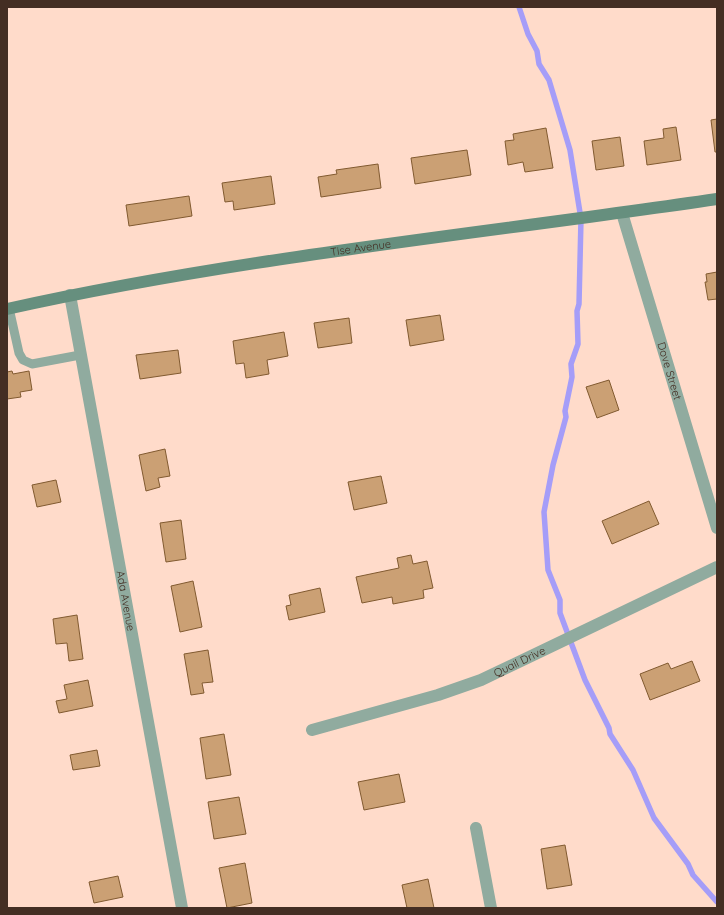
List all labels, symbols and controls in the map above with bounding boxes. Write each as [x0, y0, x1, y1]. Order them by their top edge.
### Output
street label: Tise Avenue [329, 237, 392, 259]
street label: Dove Street [654, 340, 685, 402]
street label: Ada Avenue [114, 570, 138, 632]
street label: Quail Drive [491, 643, 548, 680]

